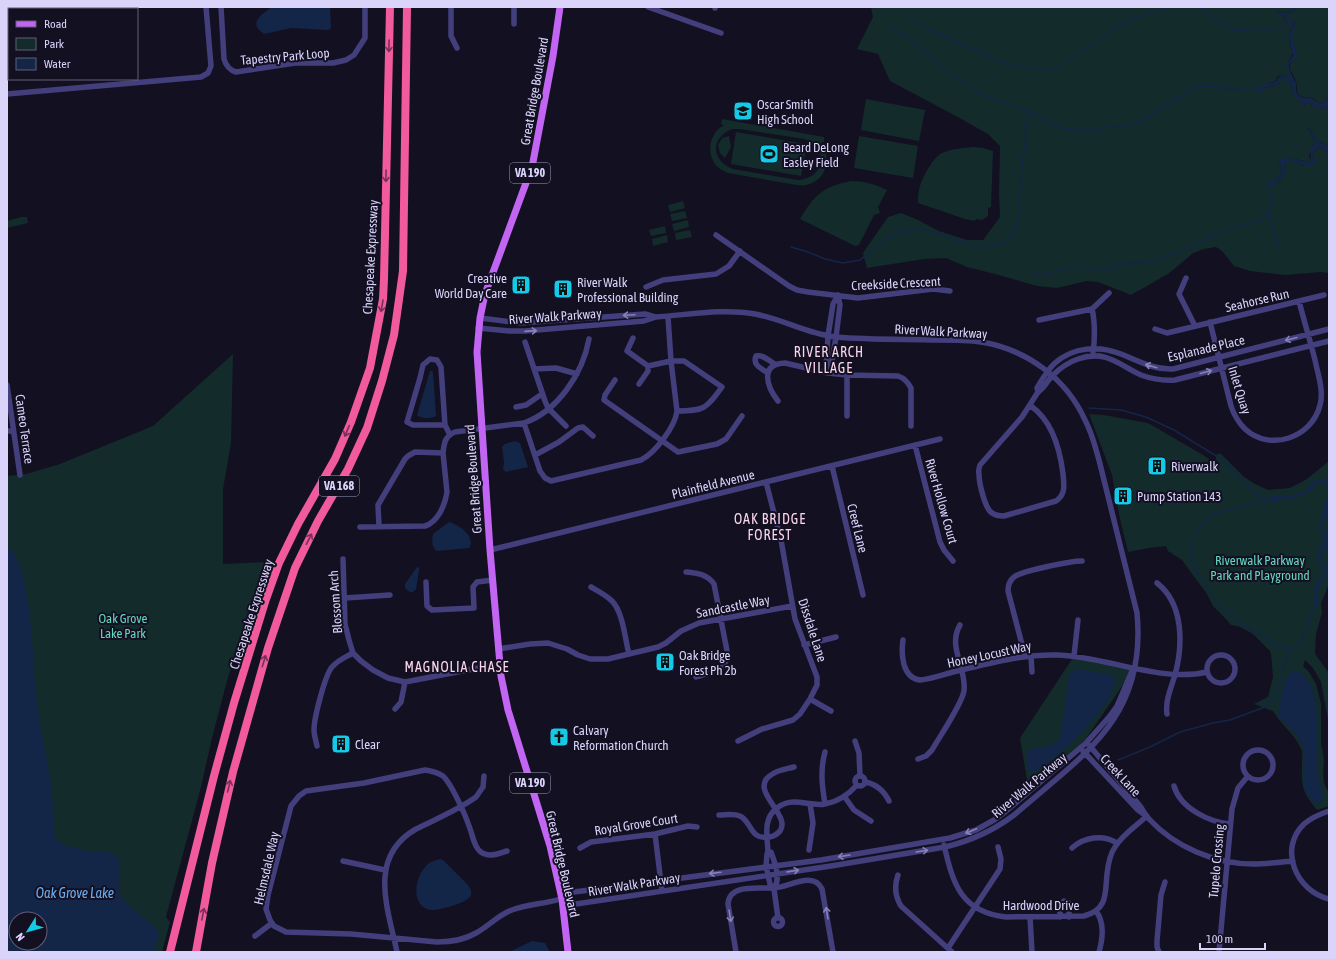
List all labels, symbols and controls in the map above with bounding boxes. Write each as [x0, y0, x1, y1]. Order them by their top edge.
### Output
legend [8, 8, 138, 80]
text: Road [44, 17, 67, 31]
street label: Great Bridge Boulevard [518, 36, 551, 146]
text: Park [44, 37, 65, 51]
one-way arrow [385, 39, 393, 52]
street label: Tapestry Park Loop [240, 45, 330, 68]
text: Water [44, 57, 71, 71]
place label: Oscar Smith High School [757, 97, 814, 127]
school or university icon: Oscar Smith High School [732, 100, 754, 122]
place label: Beard DeLong Easley Field [783, 140, 850, 170]
sports icon: Beard DeLong Easley Field [758, 143, 780, 165]
road number: VA 190 [510, 163, 550, 183]
one-way arrow [382, 169, 390, 182]
street label: Chesapeake Expressway [360, 199, 381, 315]
place label: Creative World Day Care [435, 271, 507, 301]
building icon: Creative World Day Care [510, 274, 532, 296]
street label: Creekside Crescent [851, 274, 941, 293]
place label: River Walk Professional Building [577, 275, 679, 305]
building icon: River Walk Professional Building [552, 278, 574, 300]
street label: Seahorse Run [1224, 286, 1290, 315]
one-way arrow [378, 299, 386, 312]
street label: River Walk Parkway [508, 306, 603, 327]
one-way arrow [623, 312, 636, 319]
street label: River Walk Parkway [894, 322, 988, 341]
one-way arrow [524, 327, 537, 334]
street label: Esplanade Place [1166, 332, 1246, 365]
one-way arrow [1285, 336, 1298, 343]
district label: RIVER ARCH VILLAGE [794, 344, 864, 376]
one-way arrow [1145, 362, 1158, 369]
street label: Inlet Quay [1225, 364, 1254, 417]
one-way arrow [1199, 368, 1212, 375]
street label: Cameo Terrace [12, 393, 37, 465]
one-way arrow [343, 424, 351, 436]
street label: Great Bridge Boulevard [462, 424, 485, 534]
building icon: Riverwalk [1146, 455, 1168, 477]
street label: River Hollow Court [922, 457, 961, 546]
place label: Riverwalk [1171, 459, 1219, 474]
street label: Plainfield Avenue [670, 467, 756, 502]
road number: VA 168 [319, 476, 359, 496]
building icon: Pump Station 143 [1112, 485, 1134, 507]
place label: Pump Station 143 [1137, 489, 1221, 504]
street label: Creef Lane [844, 502, 871, 554]
district label: OAK BRIDGE FOREST [734, 511, 806, 543]
one-way arrow [305, 533, 313, 545]
park label: Riverwalk Parkway Park and Playground [1210, 553, 1310, 583]
street label: Chesapeake Expressway [227, 557, 277, 671]
street label: Blossom Arch [326, 570, 345, 634]
street label: Sandcastle Way [695, 592, 772, 621]
street label: Dissdale Lane [795, 596, 830, 664]
park label: Oak Grove Lake Park [99, 611, 148, 641]
street label: Honey Locust Way [946, 638, 1033, 671]
place label: Oak Bridge Forest Ph 2b [679, 648, 737, 678]
building icon: Oak Bridge Forest Ph 2b [654, 651, 676, 673]
one-way arrow [261, 655, 268, 668]
district label: MAGNOLIA CHASE [405, 659, 510, 675]
place label: Calvary Reformation Church [573, 723, 669, 753]
church icon: Calvary Reformation Church [548, 726, 570, 748]
building icon: Clear [330, 733, 352, 755]
place label: Clear [355, 737, 380, 752]
street label: River Walk Parkway [989, 749, 1070, 821]
street label: Creek Lane [1097, 751, 1144, 800]
road number: VA 190 [510, 773, 550, 793]
one-way arrow [226, 780, 234, 793]
street label: Great Bridge Boulevard [543, 809, 582, 919]
street label: Royal Grove Court [593, 810, 679, 838]
street label: Tupelo Crossing [1206, 823, 1227, 899]
one-way arrow [966, 828, 978, 836]
street label: Helmsdale Way [251, 830, 282, 906]
one-way arrow [915, 847, 928, 855]
one-way arrow [838, 852, 851, 860]
one-way arrow [786, 867, 799, 875]
one-way arrow [709, 869, 722, 877]
street label: River Walk Parkway [587, 870, 682, 899]
water label: Oak Grove Lake [36, 885, 114, 901]
street label: Hardwood Drive [1003, 898, 1079, 913]
one-way arrow [199, 907, 207, 920]
one-way arrow [823, 907, 831, 920]
one-way arrow [727, 910, 735, 923]
north arrow [8, 911, 48, 951]
scale bar [1200, 925, 1265, 951]
text: N [13, 931, 27, 943]
text: 100 m [1206, 932, 1233, 946]

